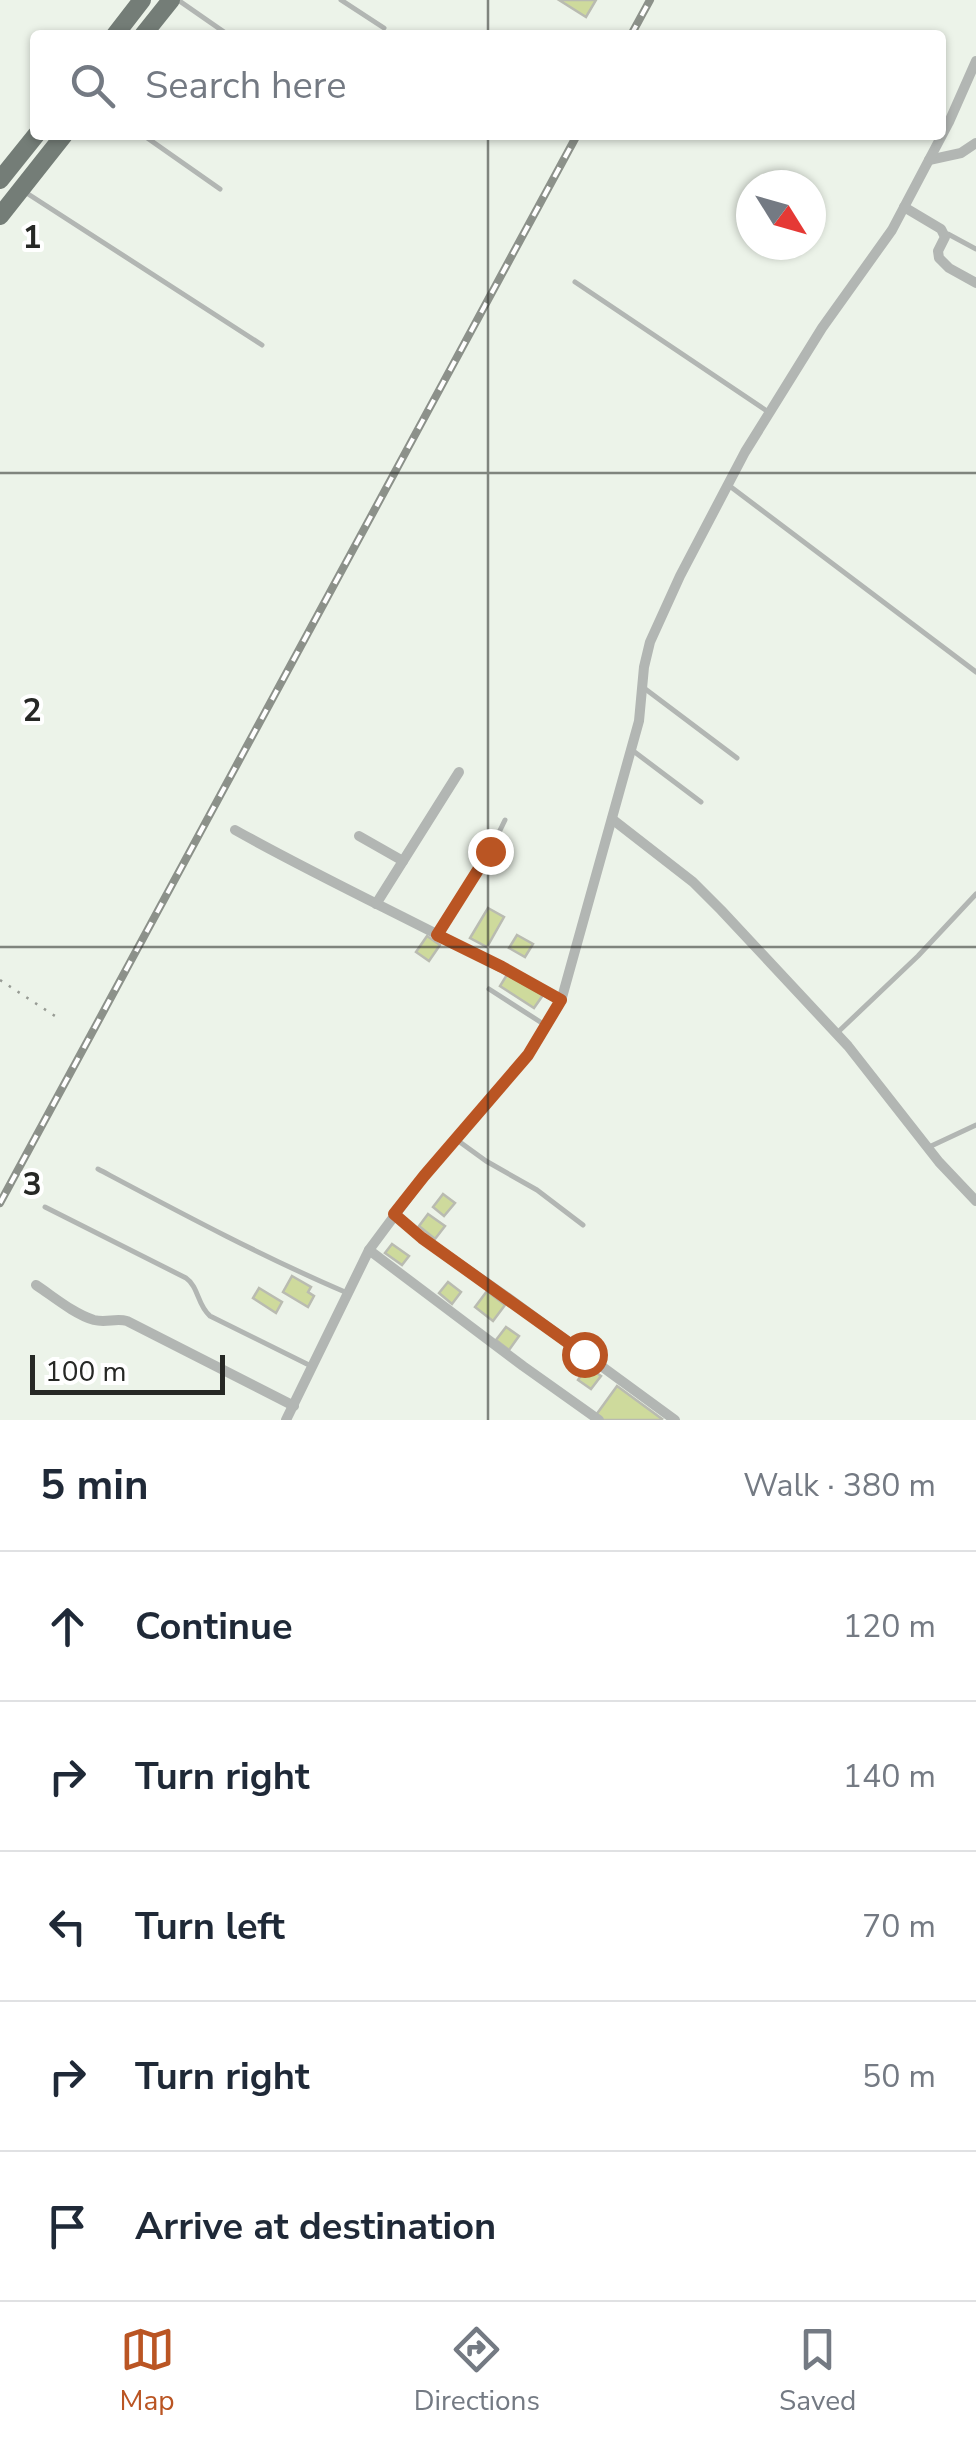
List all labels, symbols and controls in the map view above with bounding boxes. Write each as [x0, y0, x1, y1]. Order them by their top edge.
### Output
search box [30, 30, 946, 140]
icon: search [65, 58, 120, 113]
text: Search here [145, 60, 346, 111]
north arrow [736, 170, 826, 260]
text: 1 [22, 216, 42, 259]
text: 2 [22, 689, 42, 732]
route end [468, 829, 514, 875]
text: 3 [22, 1163, 42, 1206]
route start [562, 1332, 608, 1378]
scale bar [30, 1350, 225, 1394]
text: 100 m [45, 1353, 127, 1391]
text: 5 min [40, 1457, 149, 1514]
text: Walk · 380 m [743, 1464, 936, 1507]
icon: ahead [40, 1599, 95, 1654]
text: Continue [135, 1601, 293, 1652]
text: 120 m [843, 1605, 936, 1648]
icon: right [40, 1749, 95, 1804]
text: Turn right [135, 1751, 310, 1802]
text: 140 m [843, 1755, 936, 1798]
icon: left [40, 1899, 95, 1954]
text: Turn left [135, 1901, 285, 1952]
text: 70 m [862, 1905, 936, 1948]
icon: right [40, 2049, 95, 2104]
text: Turn right [135, 2051, 310, 2102]
text: 50 m [862, 2055, 936, 2098]
icon: arrive [40, 2199, 95, 2254]
text: Arrive at destination [135, 2201, 496, 2252]
tab: Map [120, 2322, 175, 2420]
tab: Directions [414, 2322, 540, 2420]
tab: Saved [779, 2322, 856, 2420]

